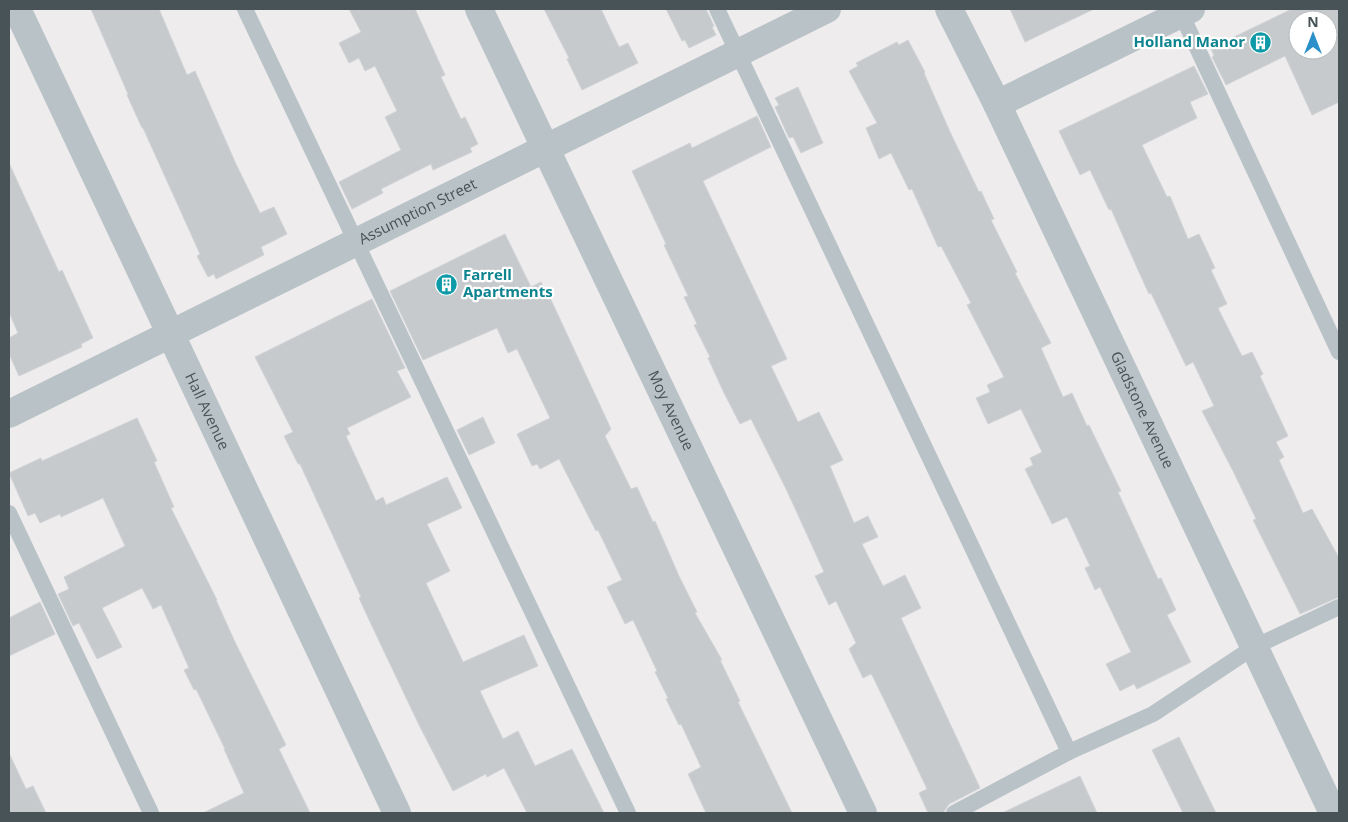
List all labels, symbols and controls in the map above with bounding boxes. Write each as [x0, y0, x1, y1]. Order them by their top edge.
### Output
north arrow [1288, 10, 1338, 60]
text: N [1307, 12, 1319, 31]
building icon: Holland Manor [1249, 30, 1273, 54]
place label: Holland Manor [1134, 31, 1245, 51]
street label: Assumption Street [355, 173, 480, 248]
place label: Farrell Apartments [463, 264, 553, 301]
building icon: Farrell Apartments [435, 272, 459, 296]
street label: Gladstone Avenue [1107, 348, 1179, 471]
street label: Moy Avenue [644, 367, 699, 453]
street label: Hall Avenue [181, 369, 235, 453]

